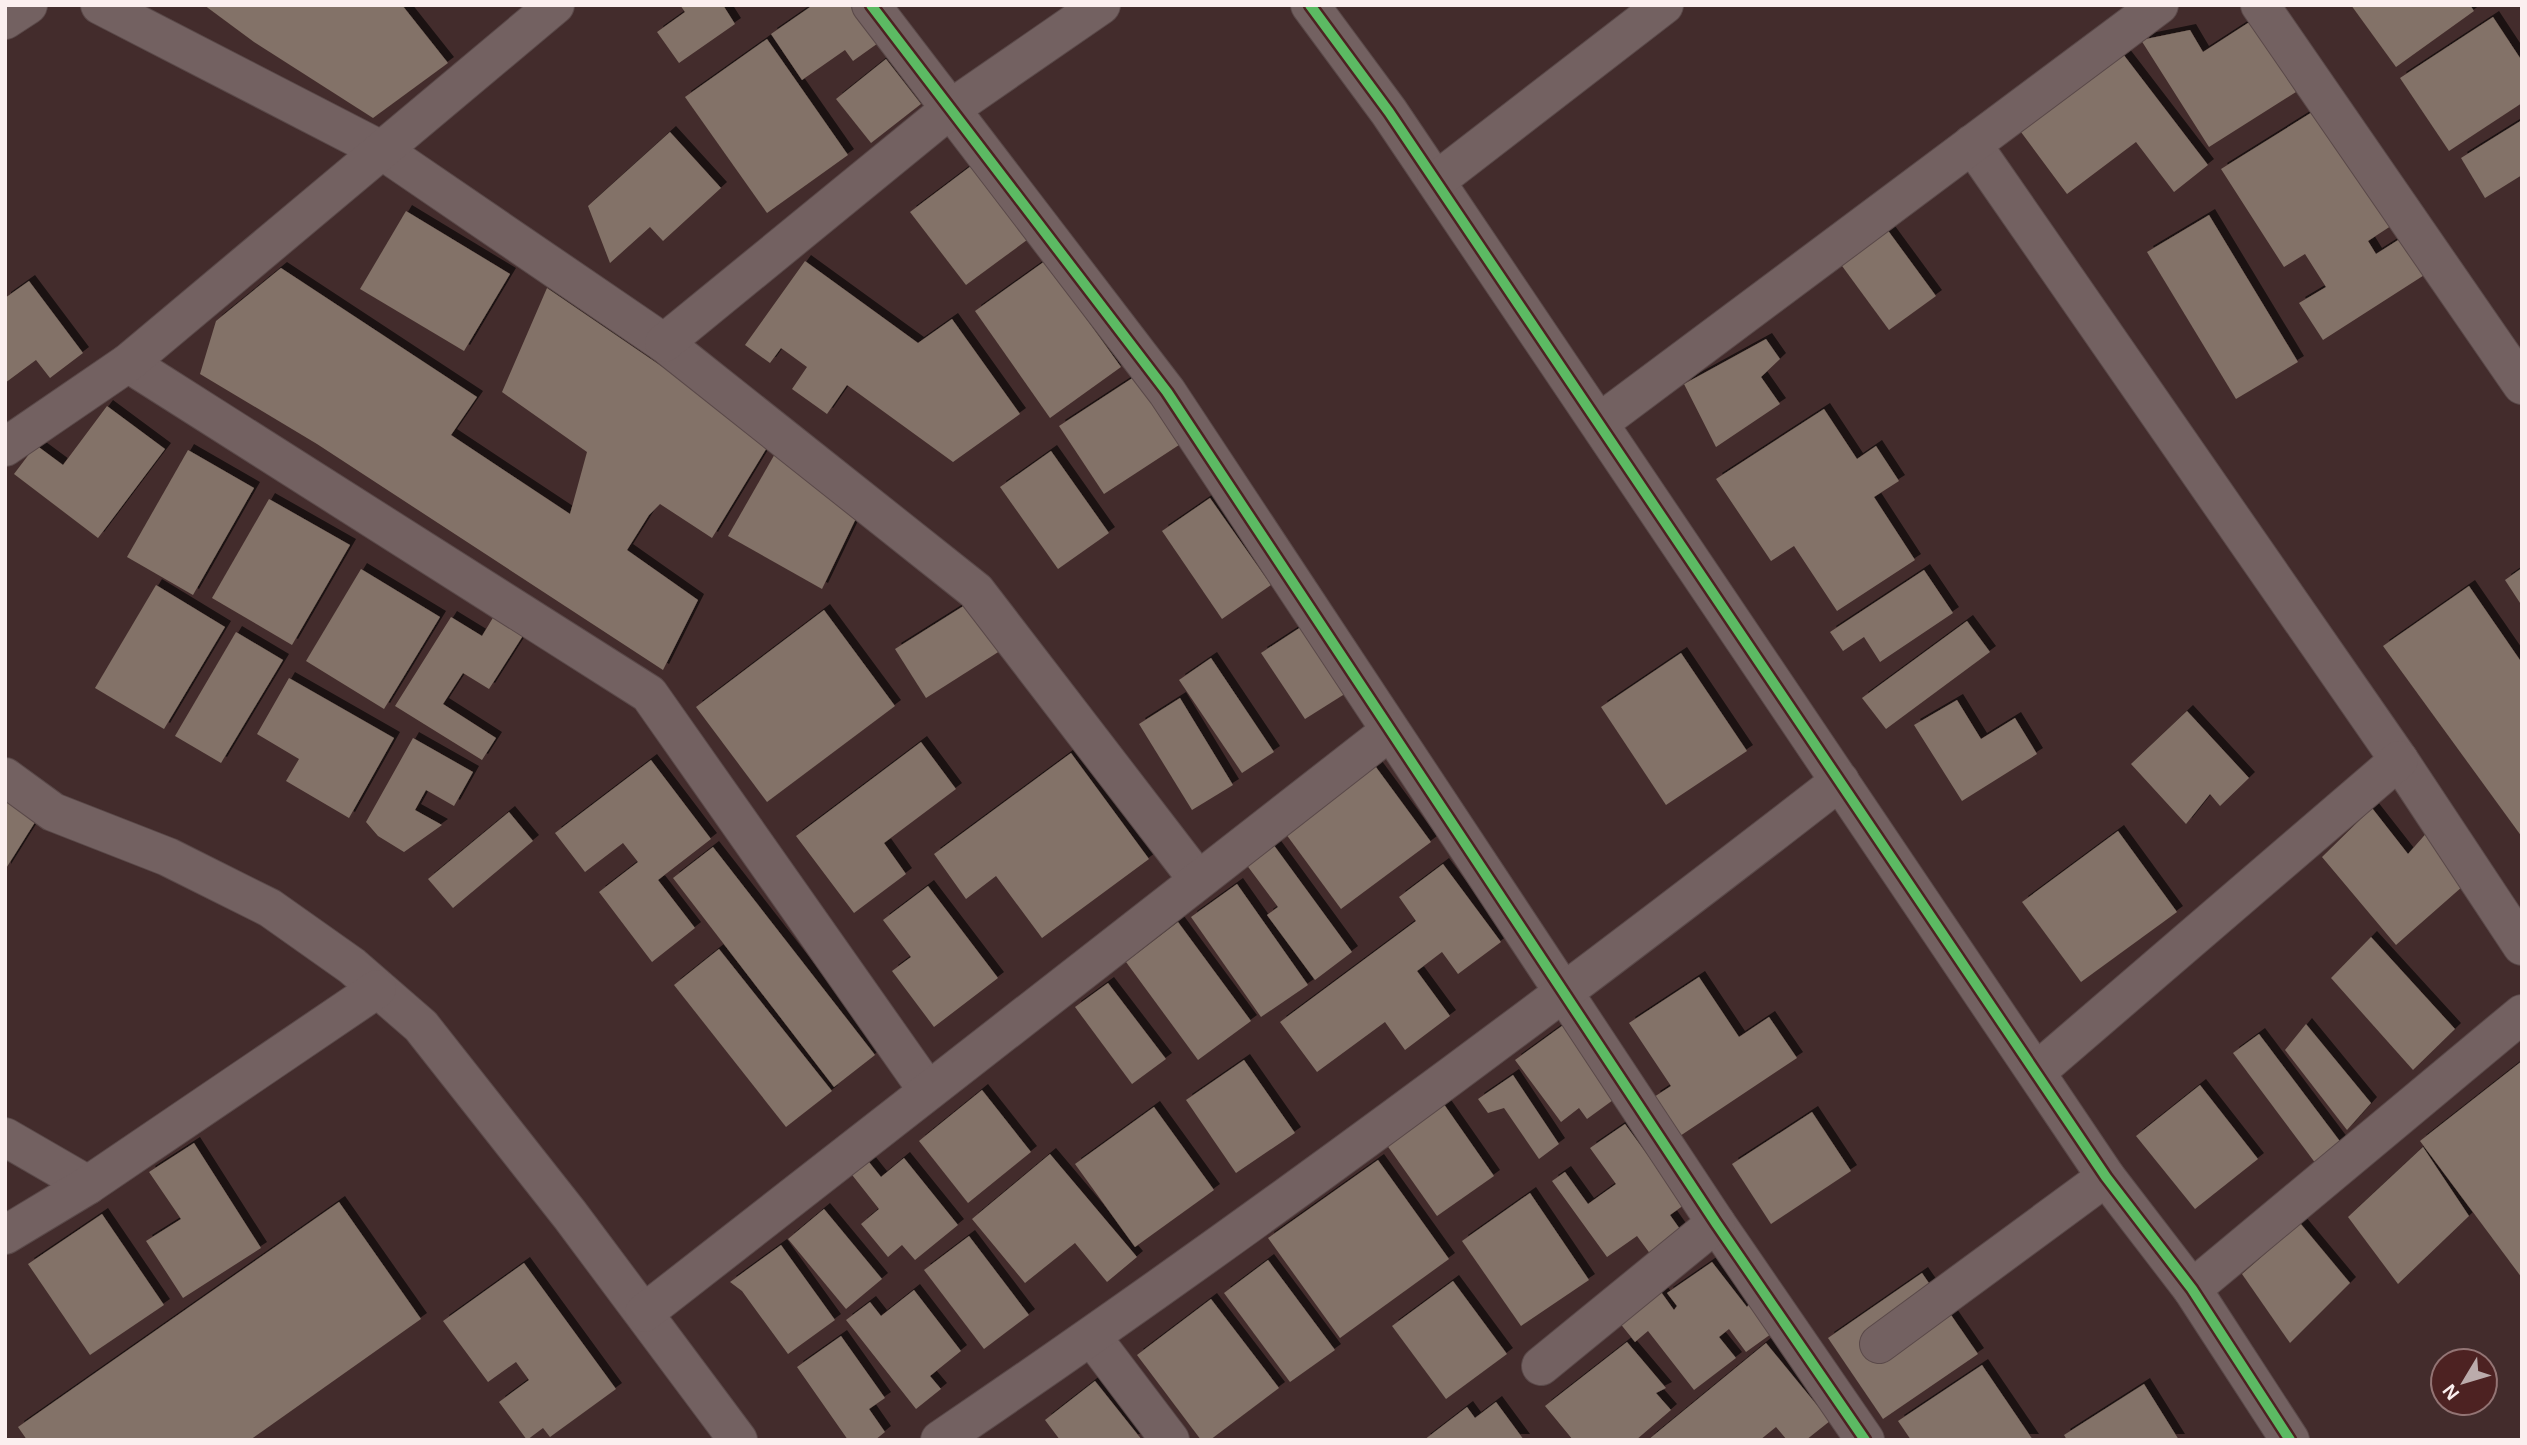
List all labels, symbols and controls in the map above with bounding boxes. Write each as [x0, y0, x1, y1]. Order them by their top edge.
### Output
north arrow [2429, 1347, 2499, 1417]
text: N [2438, 1380, 2463, 1404]

